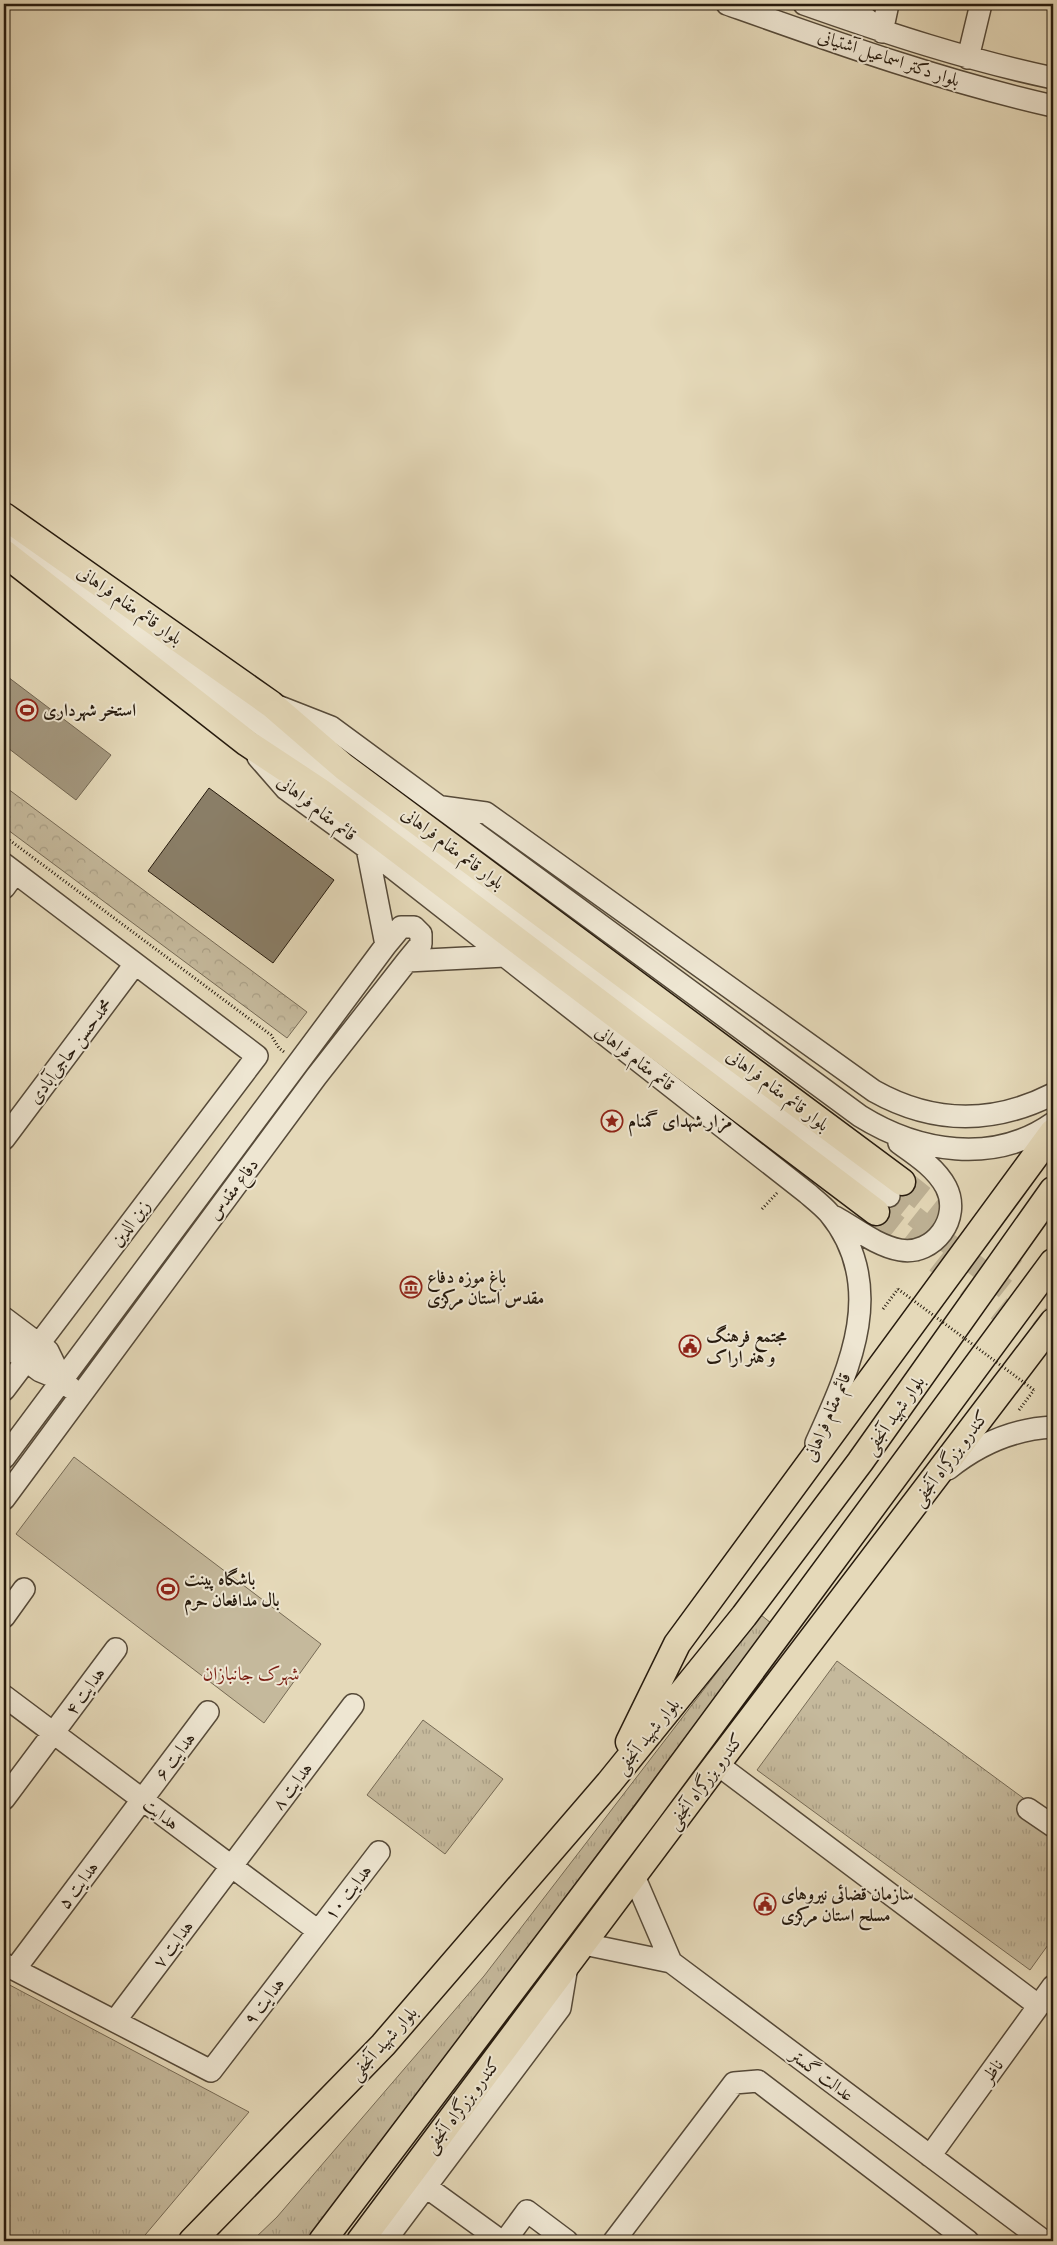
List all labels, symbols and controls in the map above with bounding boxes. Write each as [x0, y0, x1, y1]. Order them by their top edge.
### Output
street label: بلوار دکتر اسماعیل آشتیانی [815, 25, 963, 93]
street label: بلوار قائم مقام فراهانی [70, 561, 187, 653]
sports icon: استخر شهرداری [15, 698, 39, 722]
place label: استخر شهرداری [43, 699, 136, 722]
street label: قائم مقام فراهانی [270, 770, 361, 850]
street label: بلوار قائم مقام فراهانی [394, 802, 509, 898]
street label: محمدحسن حاجی‌آبادی [23, 994, 118, 1109]
street label: قائم مقام فراهانی [588, 1020, 679, 1100]
street label: بلوار قائم مقام فراهانی [719, 1044, 834, 1140]
place icon: مزار شهدای گمنام [600, 1109, 624, 1133]
place label: مزار شهدای گمنام [628, 1109, 732, 1137]
street label: دفاع مقدس [203, 1154, 266, 1226]
street label: زین الدین [105, 1195, 156, 1251]
place label: باغ موزه دفاع مقدس استان مرکزی [427, 1266, 544, 1311]
museum icon: باغ موزه دفاع مقدس استان مرکزی [399, 1275, 423, 1299]
place label: مجتمع فرهنگ و هنر اراک [706, 1324, 788, 1369]
public building icon: مجتمع فرهنگ و هنر اراک [678, 1334, 702, 1358]
street label: قائم مقام فراهانی [798, 1369, 860, 1467]
street label: بلوار شهید آنجفی [859, 1371, 931, 1460]
street label: کندرو بزرگراه آنجفی [906, 1405, 995, 1512]
place label: باشگاه پینت بال مدافعان حرم [184, 1567, 280, 1616]
sports icon: باشگاه پینت بال مدافعان حرم [156, 1577, 180, 1601]
district label: شهرک جانبازان [202, 1662, 300, 1686]
street label: هدایت ۴ [60, 1663, 111, 1720]
street label: بلوار شهید آنجفی [610, 1694, 686, 1780]
street label: هدایت ۶ [150, 1728, 201, 1785]
street label: کندرو بزرگراه آنجفی [661, 1728, 750, 1835]
street label: هدایت ۸ [267, 1758, 318, 1815]
street label: هدایت [138, 1793, 183, 1836]
street label: هدایت ۵ [53, 1857, 104, 1914]
street label: هدایت ۱۰ [319, 1860, 377, 1925]
place label: سازمان قضائی نیروهای مسلح استان مرکزی [781, 1883, 914, 1931]
public building icon: سازمان قضائی نیروهای مسلح استان مرکزی [753, 1892, 777, 1916]
street label: هدایت ۷ [148, 1916, 199, 1973]
street label: هدایت ۹ [239, 1973, 290, 2030]
street label: بلوار شهید آنجفی [344, 2002, 423, 2086]
street label: عدالت گستر [784, 2043, 858, 2107]
street label: کندرو بزرگراه آنجفی [418, 2052, 507, 2159]
street label: ناظر [975, 2055, 1009, 2089]

